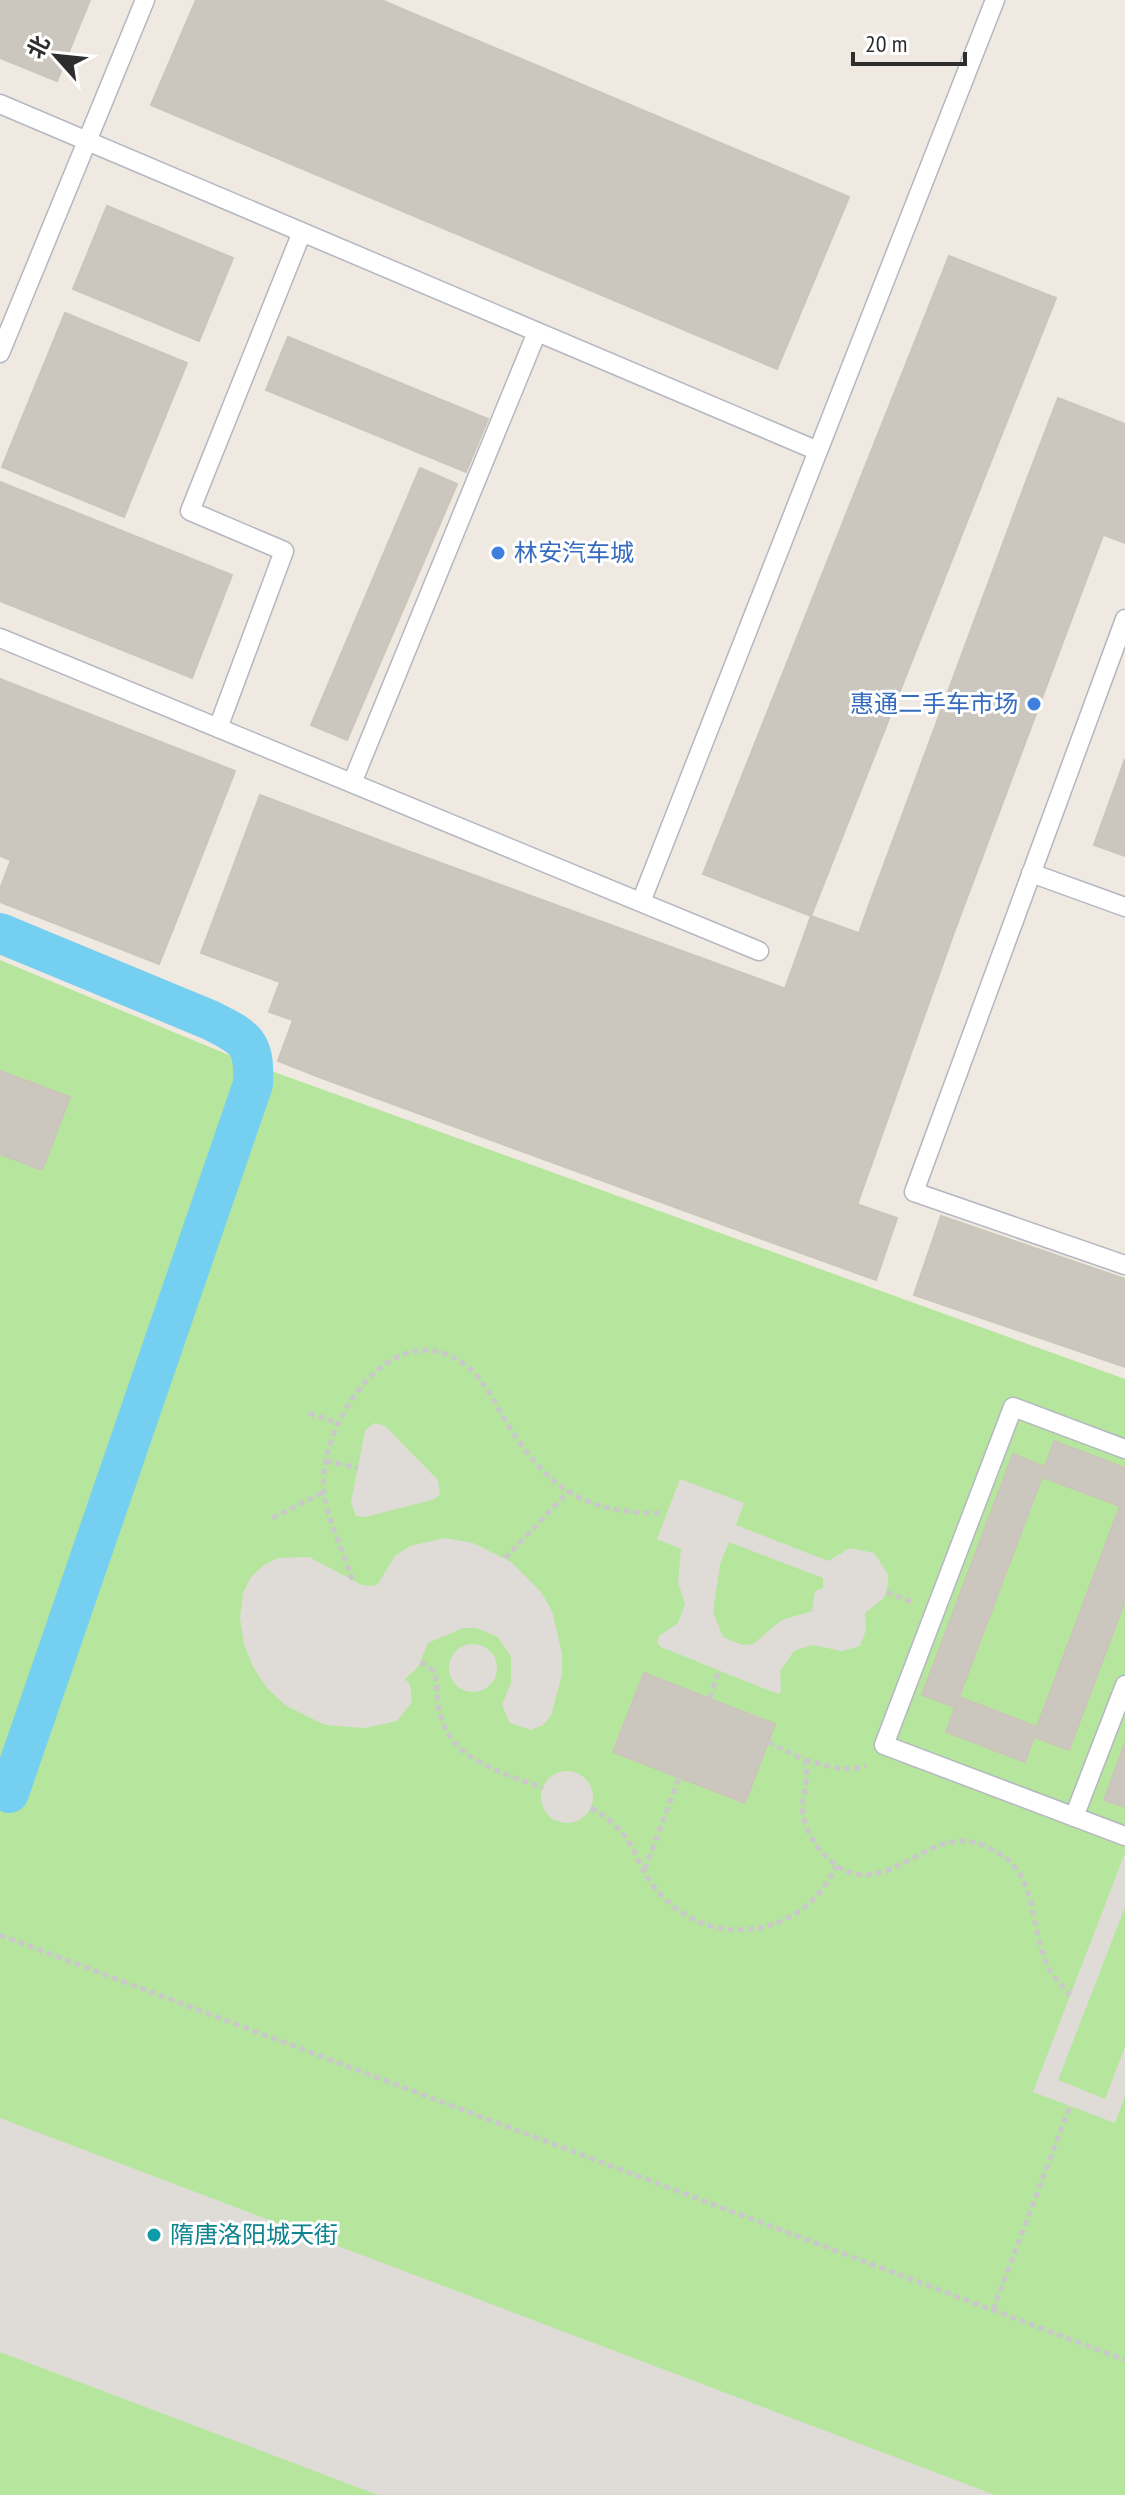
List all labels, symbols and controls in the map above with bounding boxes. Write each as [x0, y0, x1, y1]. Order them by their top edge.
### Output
north arrow [16, 16, 96, 96]
scale bar [853, 16, 965, 66]
text: 20 m [865, 28, 907, 59]
text: 北 [21, 31, 56, 63]
place label: 林安汽车城 [514, 537, 634, 568]
marker: 林安汽车城 [489, 544, 507, 562]
place label: 惠通二手车市场 [850, 688, 1018, 719]
marker: 惠通二手车市场 [1025, 695, 1043, 713]
place label: 隋唐洛阳城天街 [170, 2219, 338, 2250]
marker: 隋唐洛阳城天街 [145, 2226, 163, 2244]

